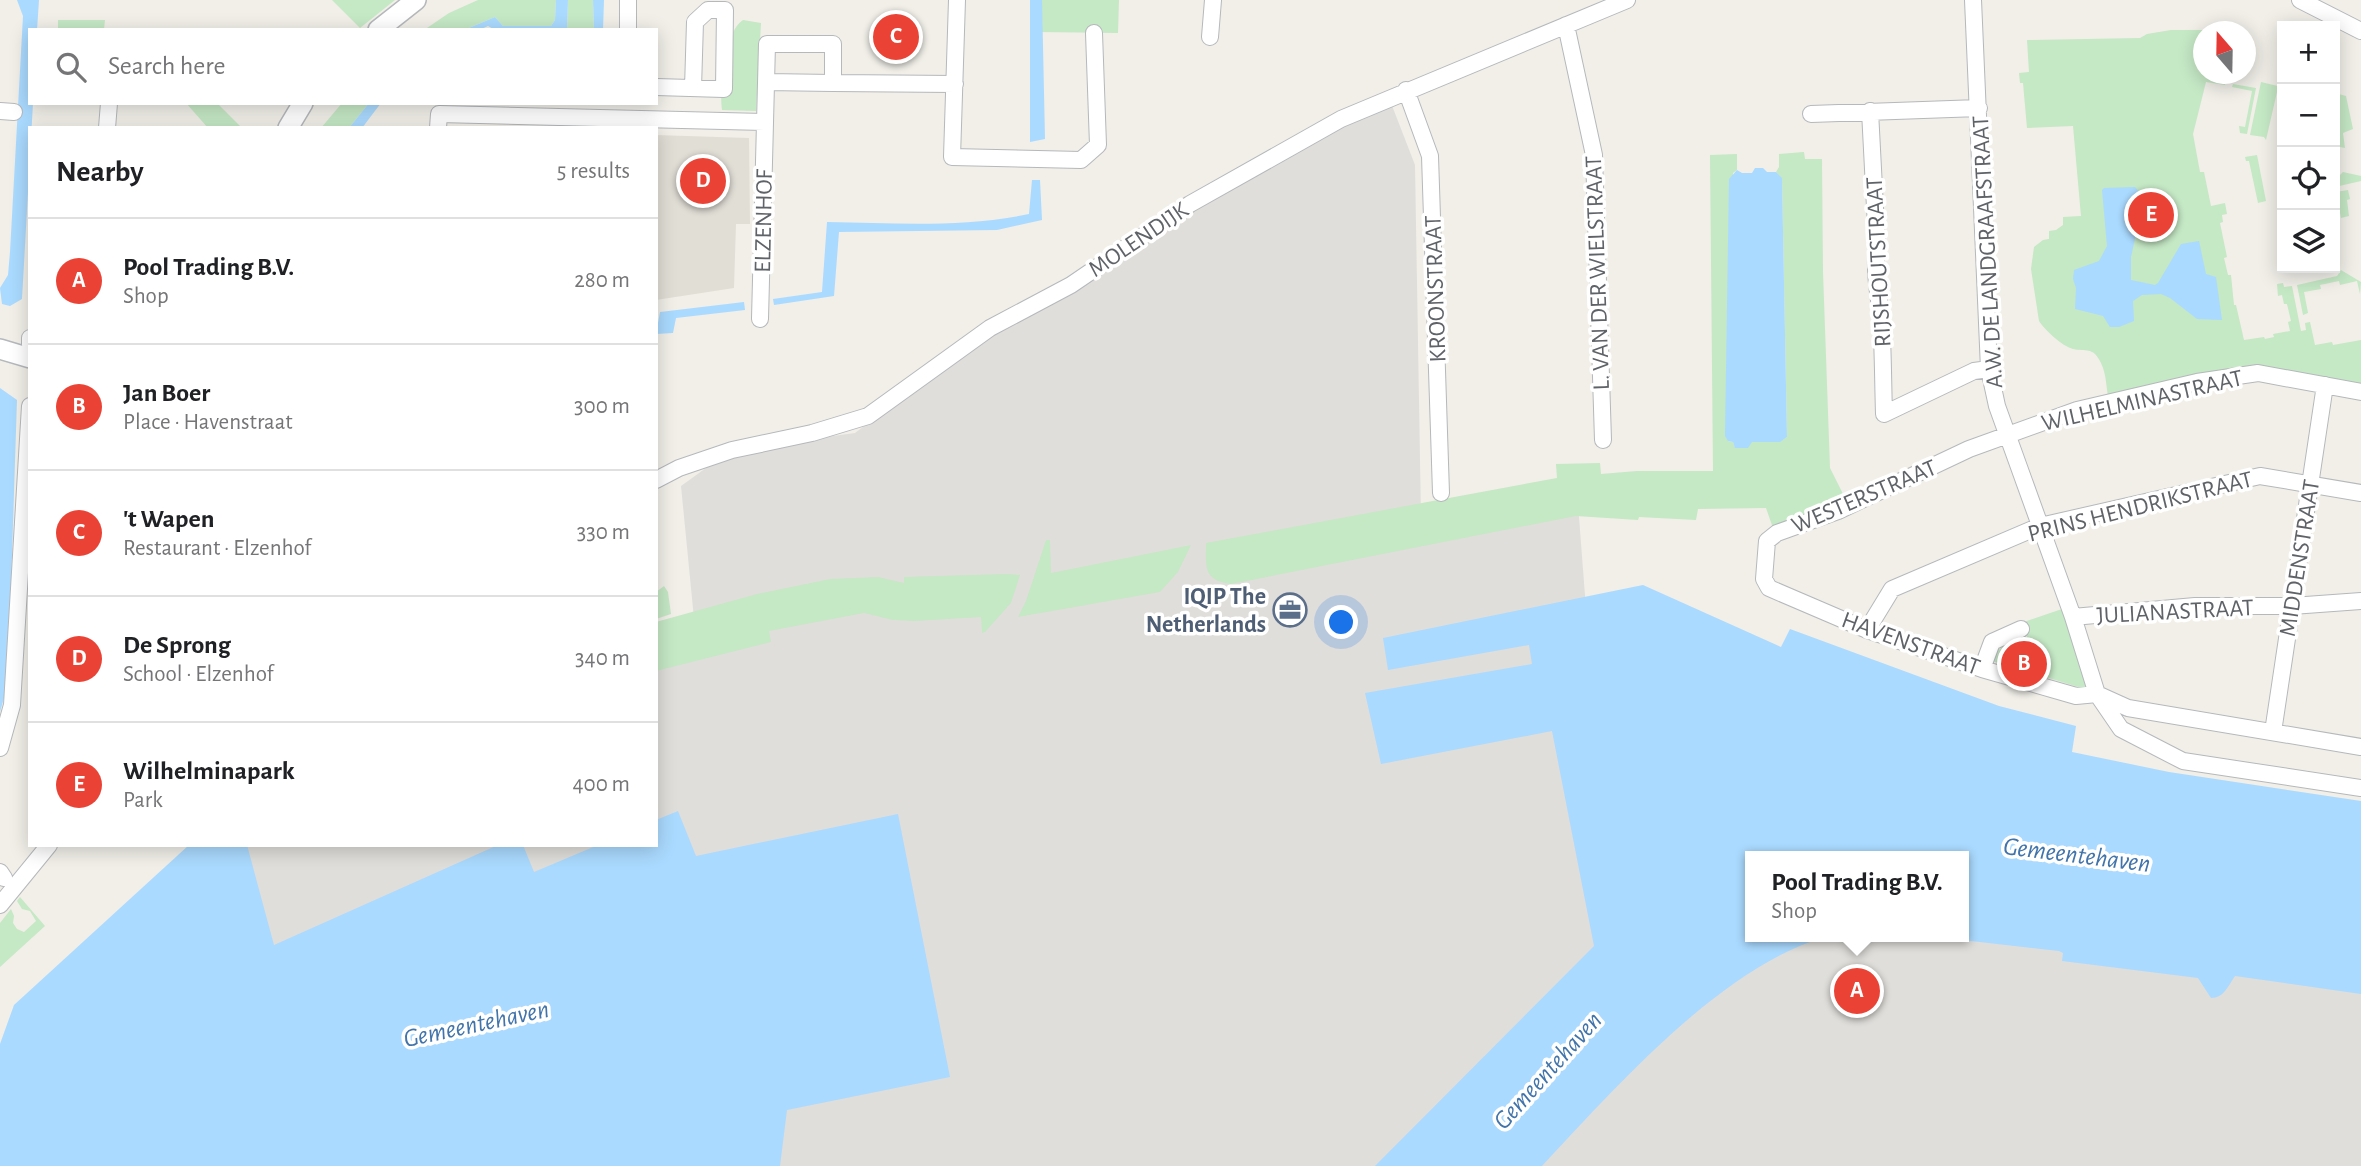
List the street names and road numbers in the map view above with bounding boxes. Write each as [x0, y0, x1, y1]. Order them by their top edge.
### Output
street label: A.W. DE LANDGRAAFSTRAAT [1969, 115, 2007, 389]
street label: L. VAN DER WIELSTRAAT [1582, 155, 1614, 391]
street label: ELZENHOF [751, 168, 777, 273]
street label: RIJSHOUTSTRAAT [1863, 176, 1895, 348]
street label: MOLENDIJK [1084, 197, 1194, 282]
street label: KROONSTRAAT [1421, 215, 1451, 363]
street label: WILHELMINASTRAAT [2039, 366, 2245, 436]
street label: WESTERSTRAAT [1788, 456, 1941, 538]
street label: PRINS HENDRIKSTRAAT [2025, 467, 2255, 547]
street label: MIDDENSTRAAT [2276, 478, 2324, 638]
street label: JULIANASTRAAT [2096, 596, 2254, 628]
street label: HAVENSTRAAT [1838, 608, 1983, 680]

